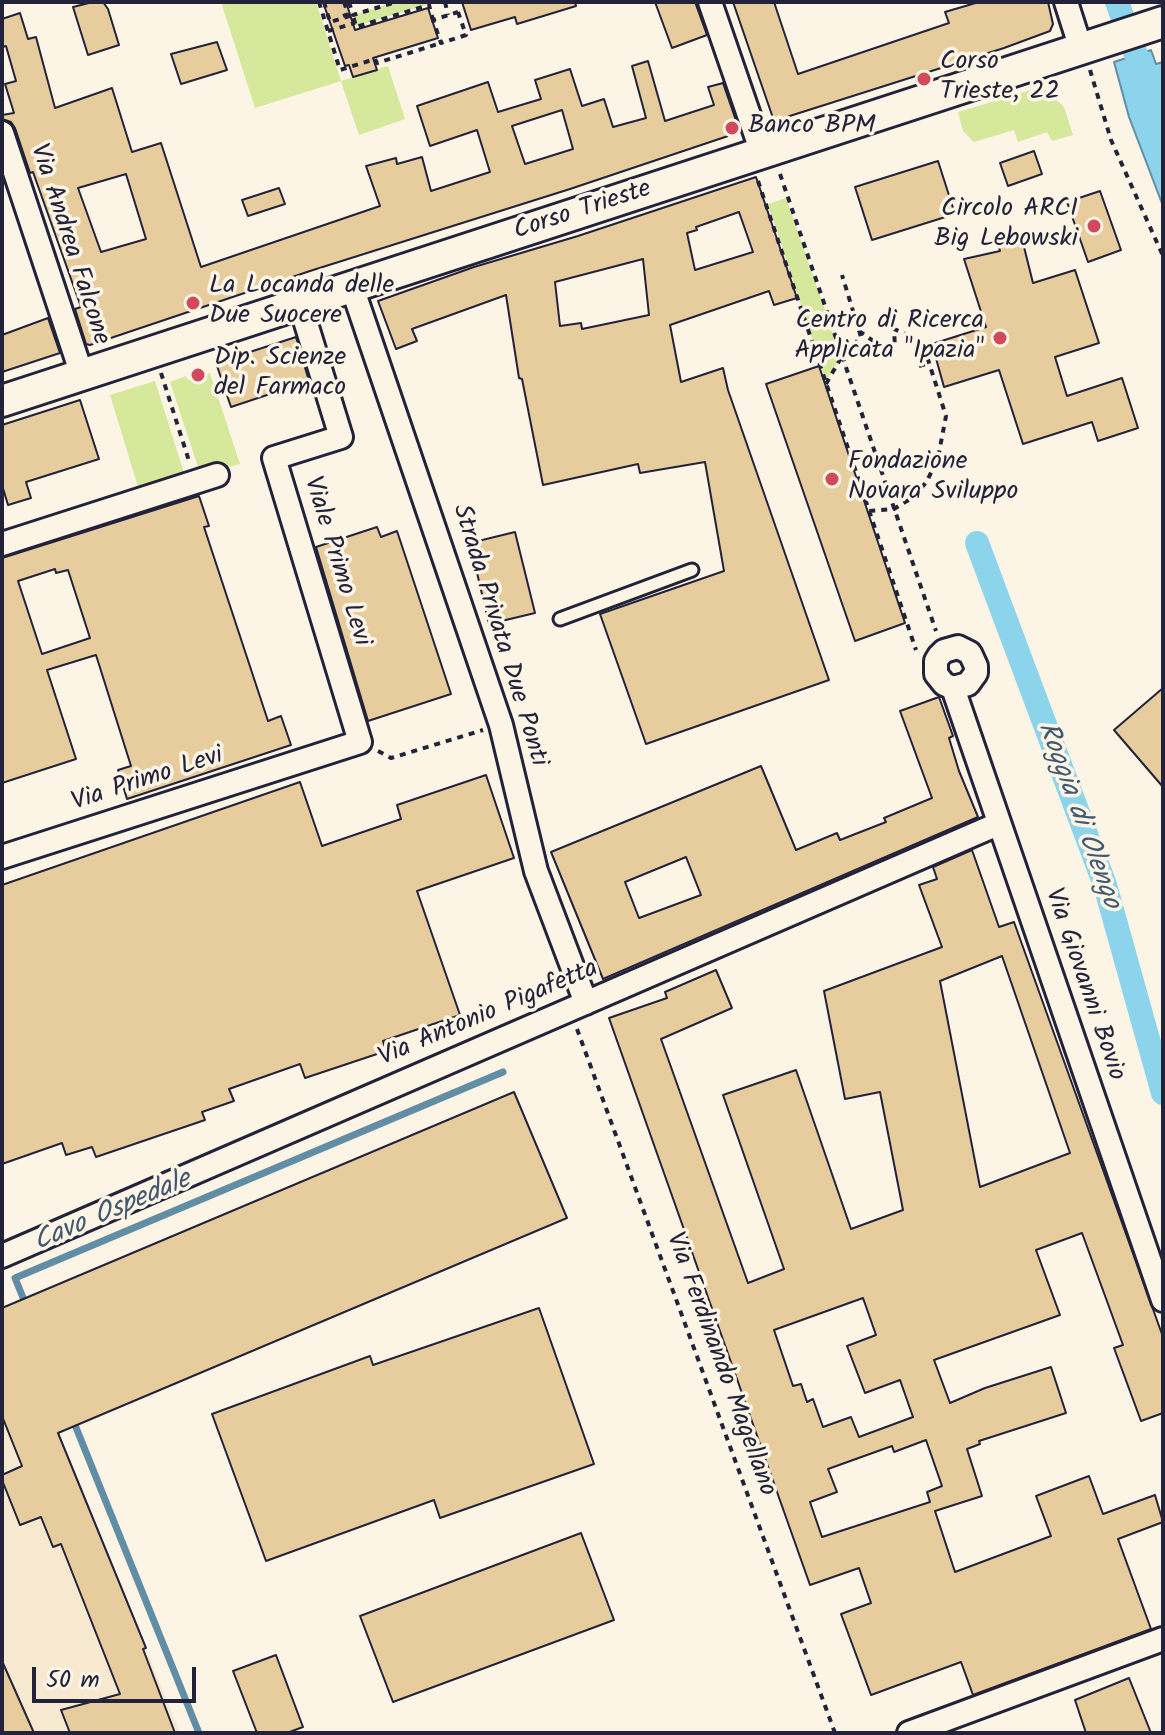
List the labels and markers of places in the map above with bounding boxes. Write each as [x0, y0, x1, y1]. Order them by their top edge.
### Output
place label: Corso Trieste, 22 [940, 48, 1060, 110]
marker: Corso Trieste, 22 [915, 70, 933, 88]
place label: Banco BPM [748, 112, 876, 144]
marker: Banco BPM [723, 119, 741, 137]
place label: Circolo ARCI Big Lebowski [934, 195, 1078, 256]
marker: Circolo ARCI Big Lebowski [1085, 217, 1103, 235]
place label: La Locanda delle Due Suocere [209, 272, 394, 334]
marker: La Locanda delle Due Suocere [184, 294, 202, 312]
place label: Centro di Ricerca Applicata "Ipazia" [795, 307, 984, 368]
marker: Centro di Ricerca Applicata "Ipazia" [991, 329, 1009, 347]
place label: Dip. Scienze del Farmaco [214, 344, 346, 406]
marker: Dip. Scienze del Farmaco [189, 366, 207, 384]
place label: Fondazione Novara Sviluppo [848, 448, 1018, 510]
marker: Fondazione Novara Sviluppo [823, 470, 841, 488]

